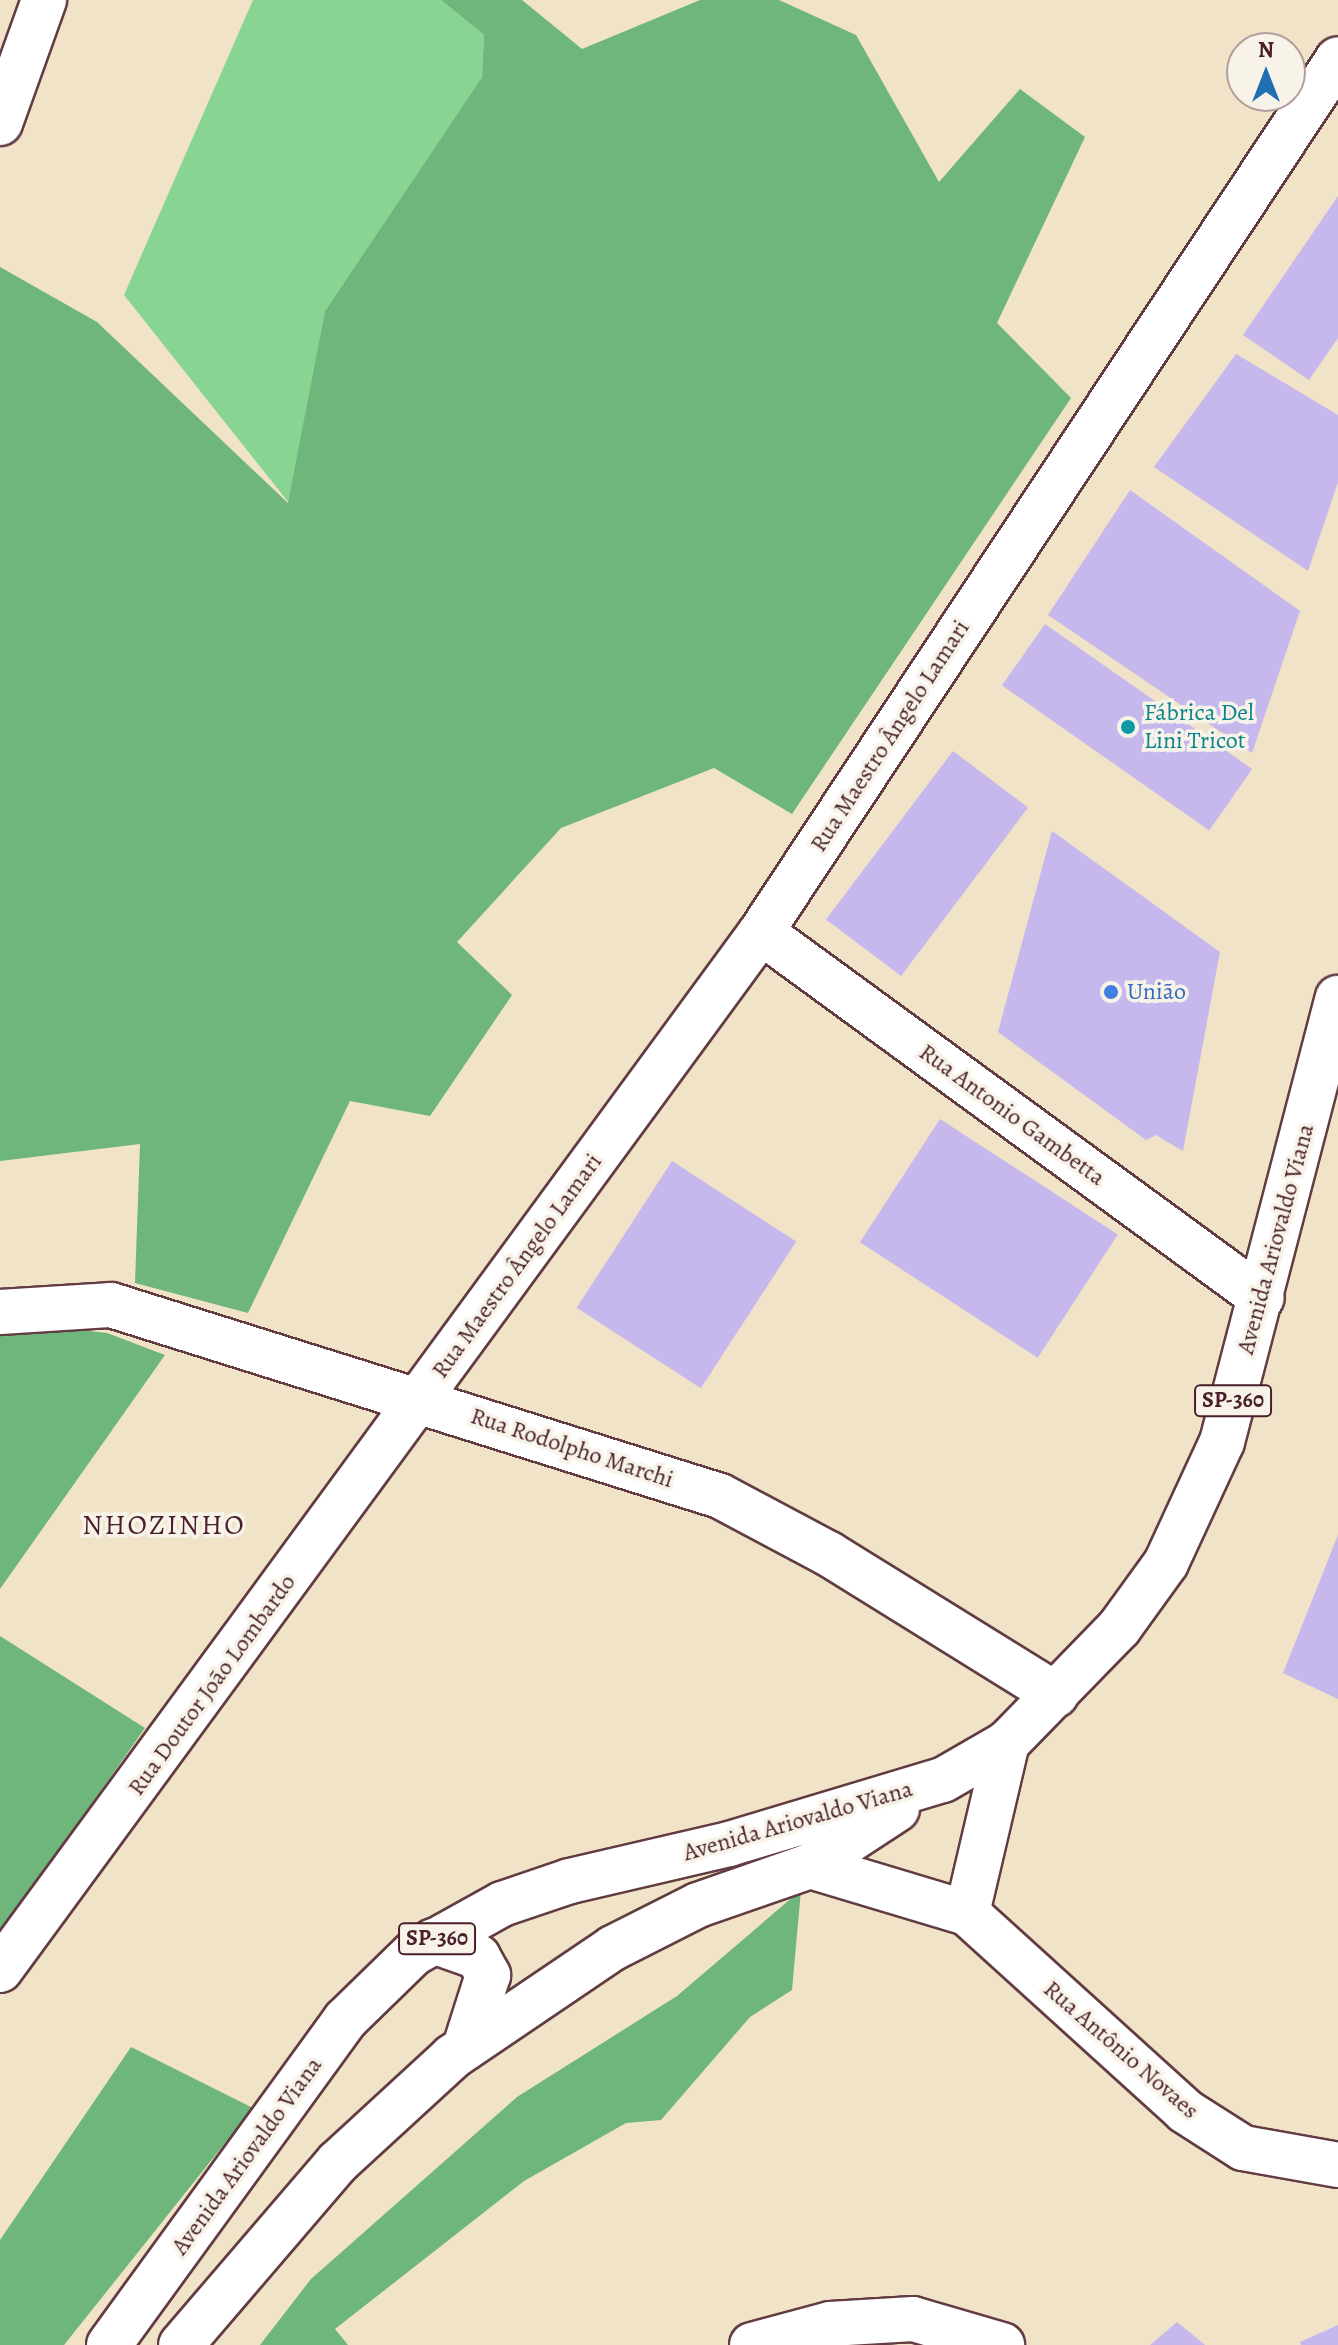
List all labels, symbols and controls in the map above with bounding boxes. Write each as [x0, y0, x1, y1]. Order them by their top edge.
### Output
north arrow [1226, 32, 1306, 112]
text: N [1258, 35, 1274, 65]
street label: Rua Maestro Ângelo Lamari [804, 615, 976, 857]
place label: Fábrica Del Lini Tricot [1144, 699, 1254, 755]
marker: Fábrica Del Lini Tricot [1119, 718, 1137, 736]
place label: União [1127, 978, 1186, 1006]
marker: União [1102, 983, 1120, 1001]
street label: Rua Antonio Gambetta [913, 1038, 1111, 1192]
street label: Avenida Ariovaldo Viana [1231, 1121, 1321, 1357]
street label: Rua Maestro Ângelo Lamari [426, 1148, 608, 1384]
road number: SP-360 [1193, 1383, 1273, 1419]
street label: Rua Rodolpho Marchi [467, 1402, 677, 1494]
district label: NHOZINHO [82, 1508, 246, 1542]
street label: Rua Doutor João Lombardo [122, 1569, 302, 1801]
street label: Avenida Ariovaldo Viana [680, 1774, 916, 1868]
road number: SP-360 [397, 1921, 477, 1957]
street label: Rua Antônio Novaes [1037, 1975, 1205, 2125]
street label: Avenida Ariovaldo Viana [166, 2052, 328, 2260]

